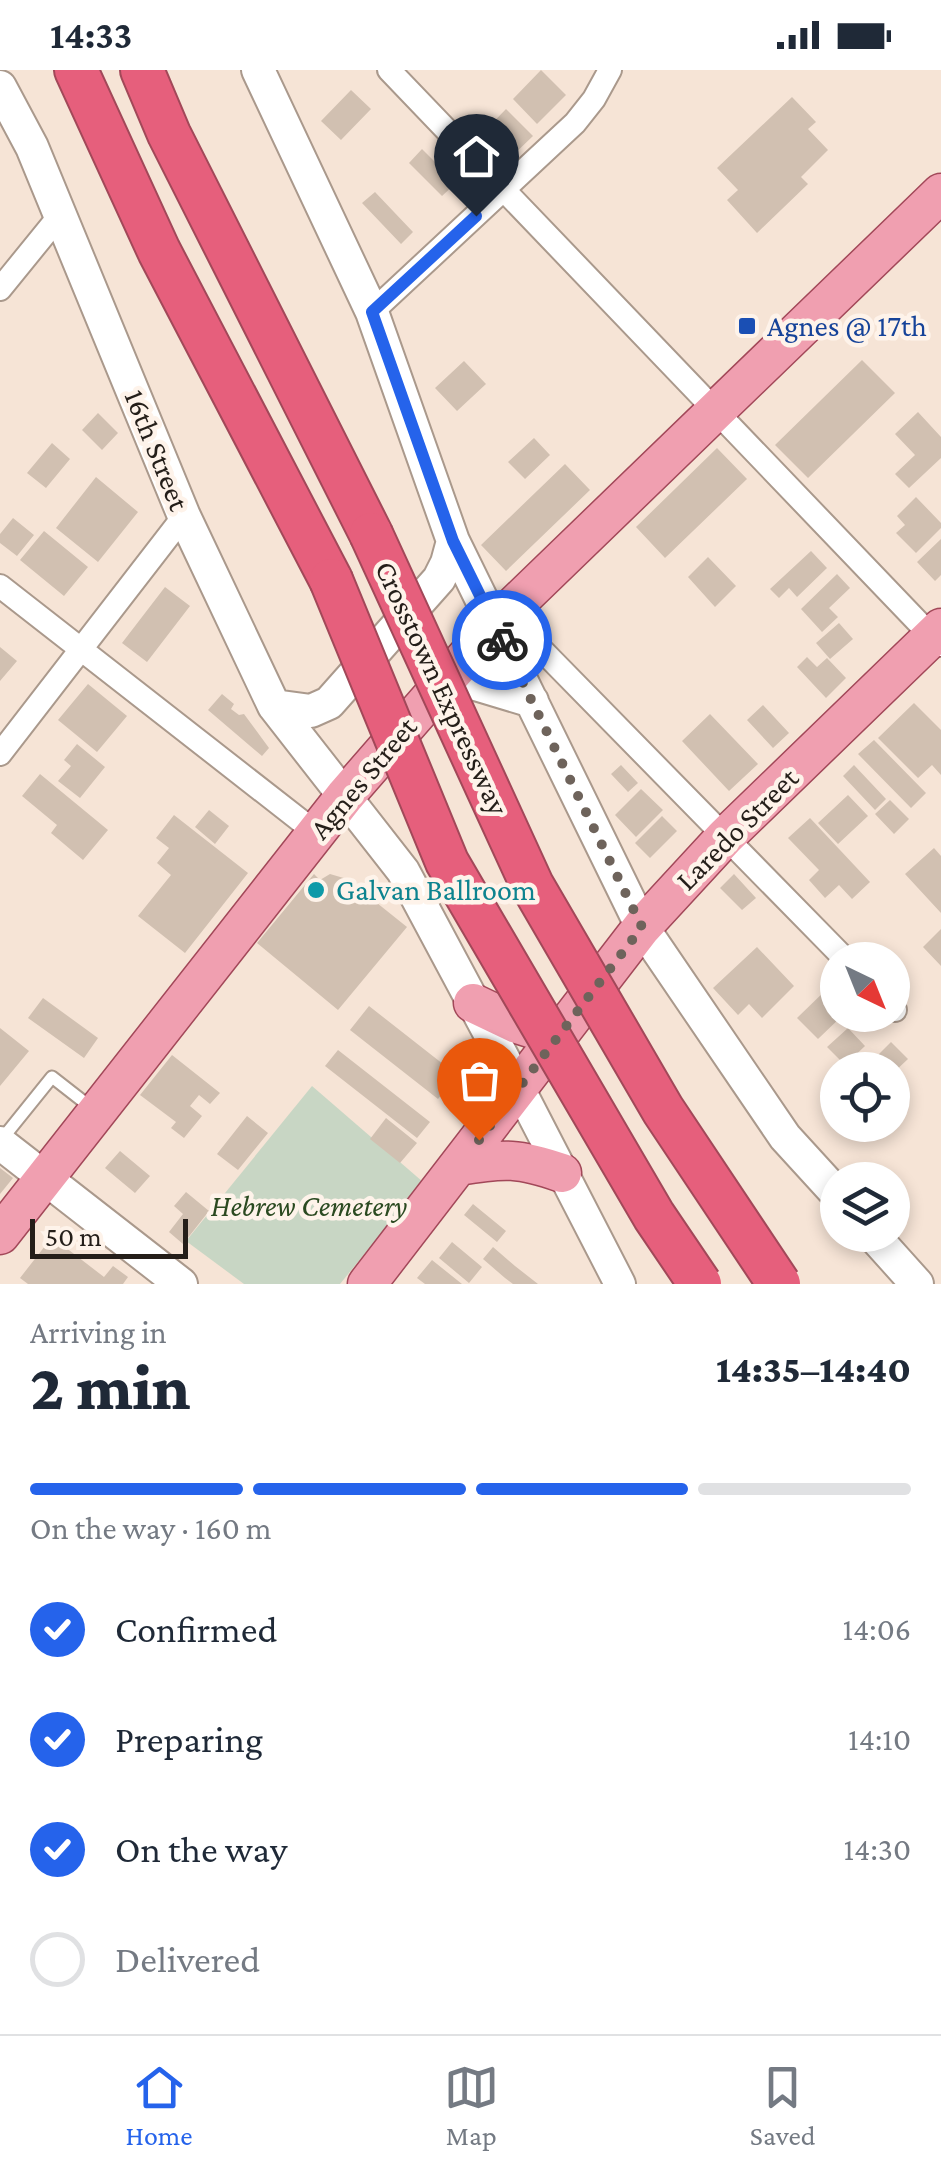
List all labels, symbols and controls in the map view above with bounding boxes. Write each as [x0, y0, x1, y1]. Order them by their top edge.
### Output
text: 14:33 [50, 14, 132, 56]
pin [434, 114, 519, 217]
icon: home [449, 129, 504, 184]
place label: Agnes @ 17th [767, 309, 927, 343]
marker: Agnes @ 17th [736, 315, 758, 337]
street label: 16th Street [118, 385, 197, 516]
street label: Crosstown Expressway [368, 556, 516, 821]
courier [452, 590, 552, 690]
icon: bike [475, 613, 530, 668]
street label: Agnes Street [302, 709, 424, 846]
street label: Laredo Street [669, 760, 805, 896]
place label: Galvan Ballroom [336, 873, 536, 906]
marker: Galvan Ballroom [305, 879, 327, 901]
north arrow [820, 942, 910, 1032]
map controls [820, 942, 910, 1252]
pin [437, 1038, 522, 1141]
button: locate [820, 1052, 910, 1142]
icon: bag [452, 1053, 507, 1108]
button: layers [820, 1162, 910, 1252]
park label: Hebrew Cemetery [211, 1189, 407, 1223]
scale bar [30, 1214, 188, 1258]
text: 50 m [45, 1221, 102, 1252]
text: Arriving in [30, 1314, 167, 1350]
text: 14:35–14:40 [716, 1348, 911, 1390]
text: 2 min [30, 1351, 191, 1423]
text: On the way · 160 m [30, 1510, 272, 1546]
icon: check [30, 1602, 85, 1657]
text: Confirmed [115, 1608, 278, 1650]
text: 14:06 [842, 1611, 911, 1647]
icon: check [30, 1712, 85, 1767]
text: Preparing [115, 1718, 263, 1760]
text: 14:10 [848, 1721, 911, 1757]
icon: check [30, 1822, 85, 1877]
text: On the way [115, 1828, 287, 1870]
text: 14:30 [843, 1831, 911, 1867]
text: Delivered [115, 1938, 260, 1980]
tab: Home [126, 2060, 193, 2151]
tab: Map [444, 2060, 499, 2151]
tab: Saved [750, 2060, 815, 2151]

